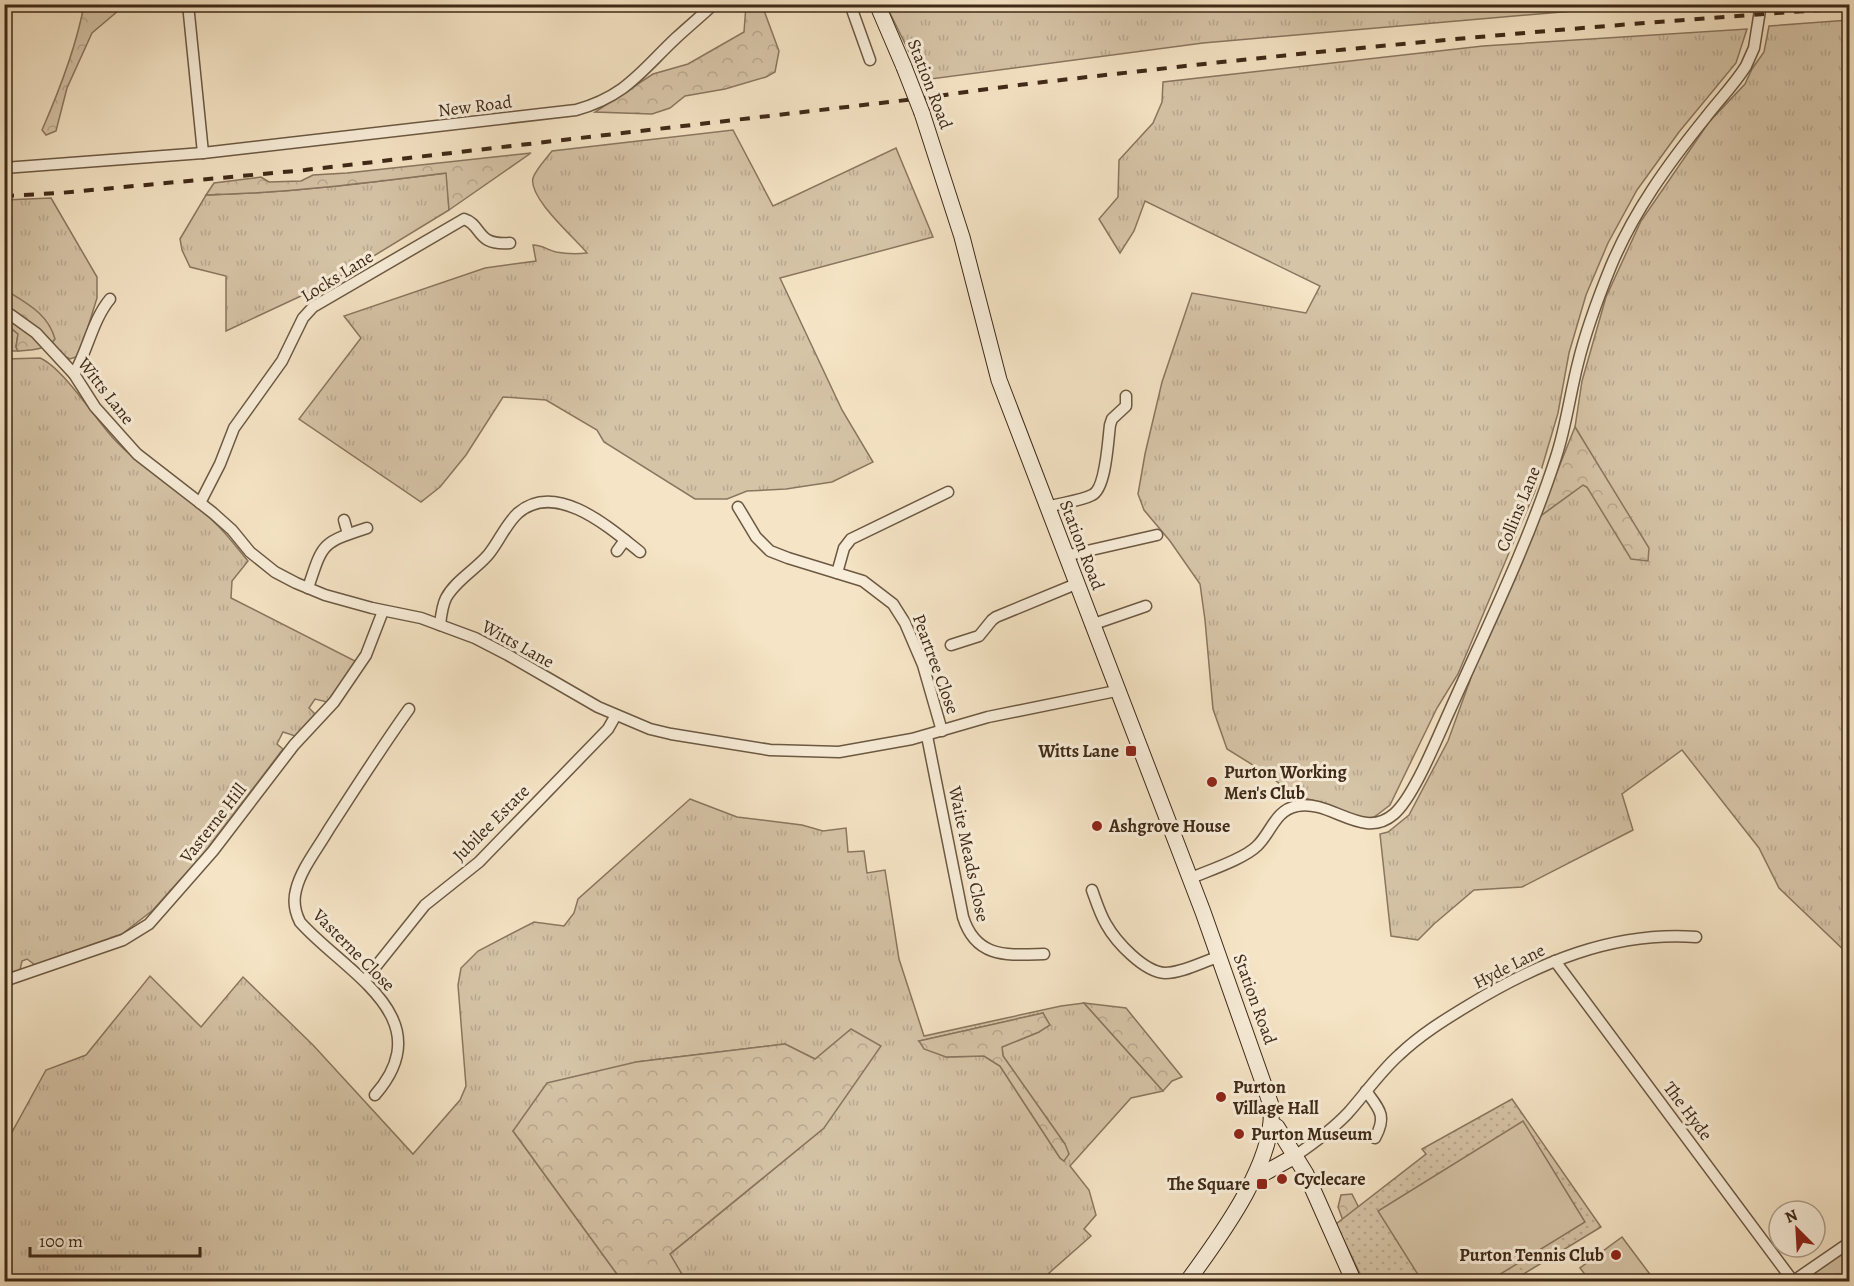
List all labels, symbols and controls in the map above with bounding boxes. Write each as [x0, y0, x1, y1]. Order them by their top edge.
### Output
street label: Station Road [902, 35, 958, 133]
street label: New Road [437, 90, 514, 122]
street label: Locks Lane [296, 244, 378, 308]
street label: Witts Lane [72, 352, 140, 430]
street label: Collins Lane [1490, 463, 1546, 555]
street label: Station Road [1054, 496, 1110, 594]
street label: Peartree Close [907, 611, 965, 717]
street label: Witts Lane [477, 614, 558, 674]
place label: Witts Lane [1037, 739, 1119, 763]
marker: Witts Lane [1124, 744, 1138, 758]
place label: Purton Working Men's Club [1224, 760, 1347, 805]
marker: Purton Working Men's Club [1205, 775, 1219, 789]
street label: Vasterne Hill [174, 778, 252, 869]
street label: Jubilee Estate [447, 779, 535, 867]
street label: Waite Meads Close [943, 783, 995, 924]
place label: Ashgrove House [1108, 814, 1230, 838]
marker: Ashgrove House [1090, 819, 1104, 833]
street label: Vasterne Close [307, 903, 400, 996]
street label: Hyde Lane [1469, 938, 1549, 994]
street label: Station Road [1228, 950, 1283, 1048]
place label: Purton Village Hall [1232, 1075, 1319, 1120]
street label: The Hyde [1658, 1077, 1718, 1145]
marker: Purton Village Hall [1214, 1090, 1228, 1104]
place label: Purton Museum [1251, 1122, 1372, 1146]
marker: Purton Museum [1232, 1127, 1246, 1141]
place label: Cyclecare [1294, 1167, 1366, 1191]
place label: The Square [1167, 1172, 1250, 1196]
marker: Cyclecare [1275, 1172, 1289, 1186]
marker: The Square [1255, 1177, 1269, 1191]
north arrow [1767, 1199, 1827, 1259]
text: N [1782, 1204, 1801, 1229]
scale bar [30, 1220, 200, 1258]
text: 100 m [39, 1229, 83, 1253]
place label: Purton Tennis Club [1459, 1243, 1604, 1267]
marker: Purton Tennis Club [1609, 1248, 1623, 1262]

